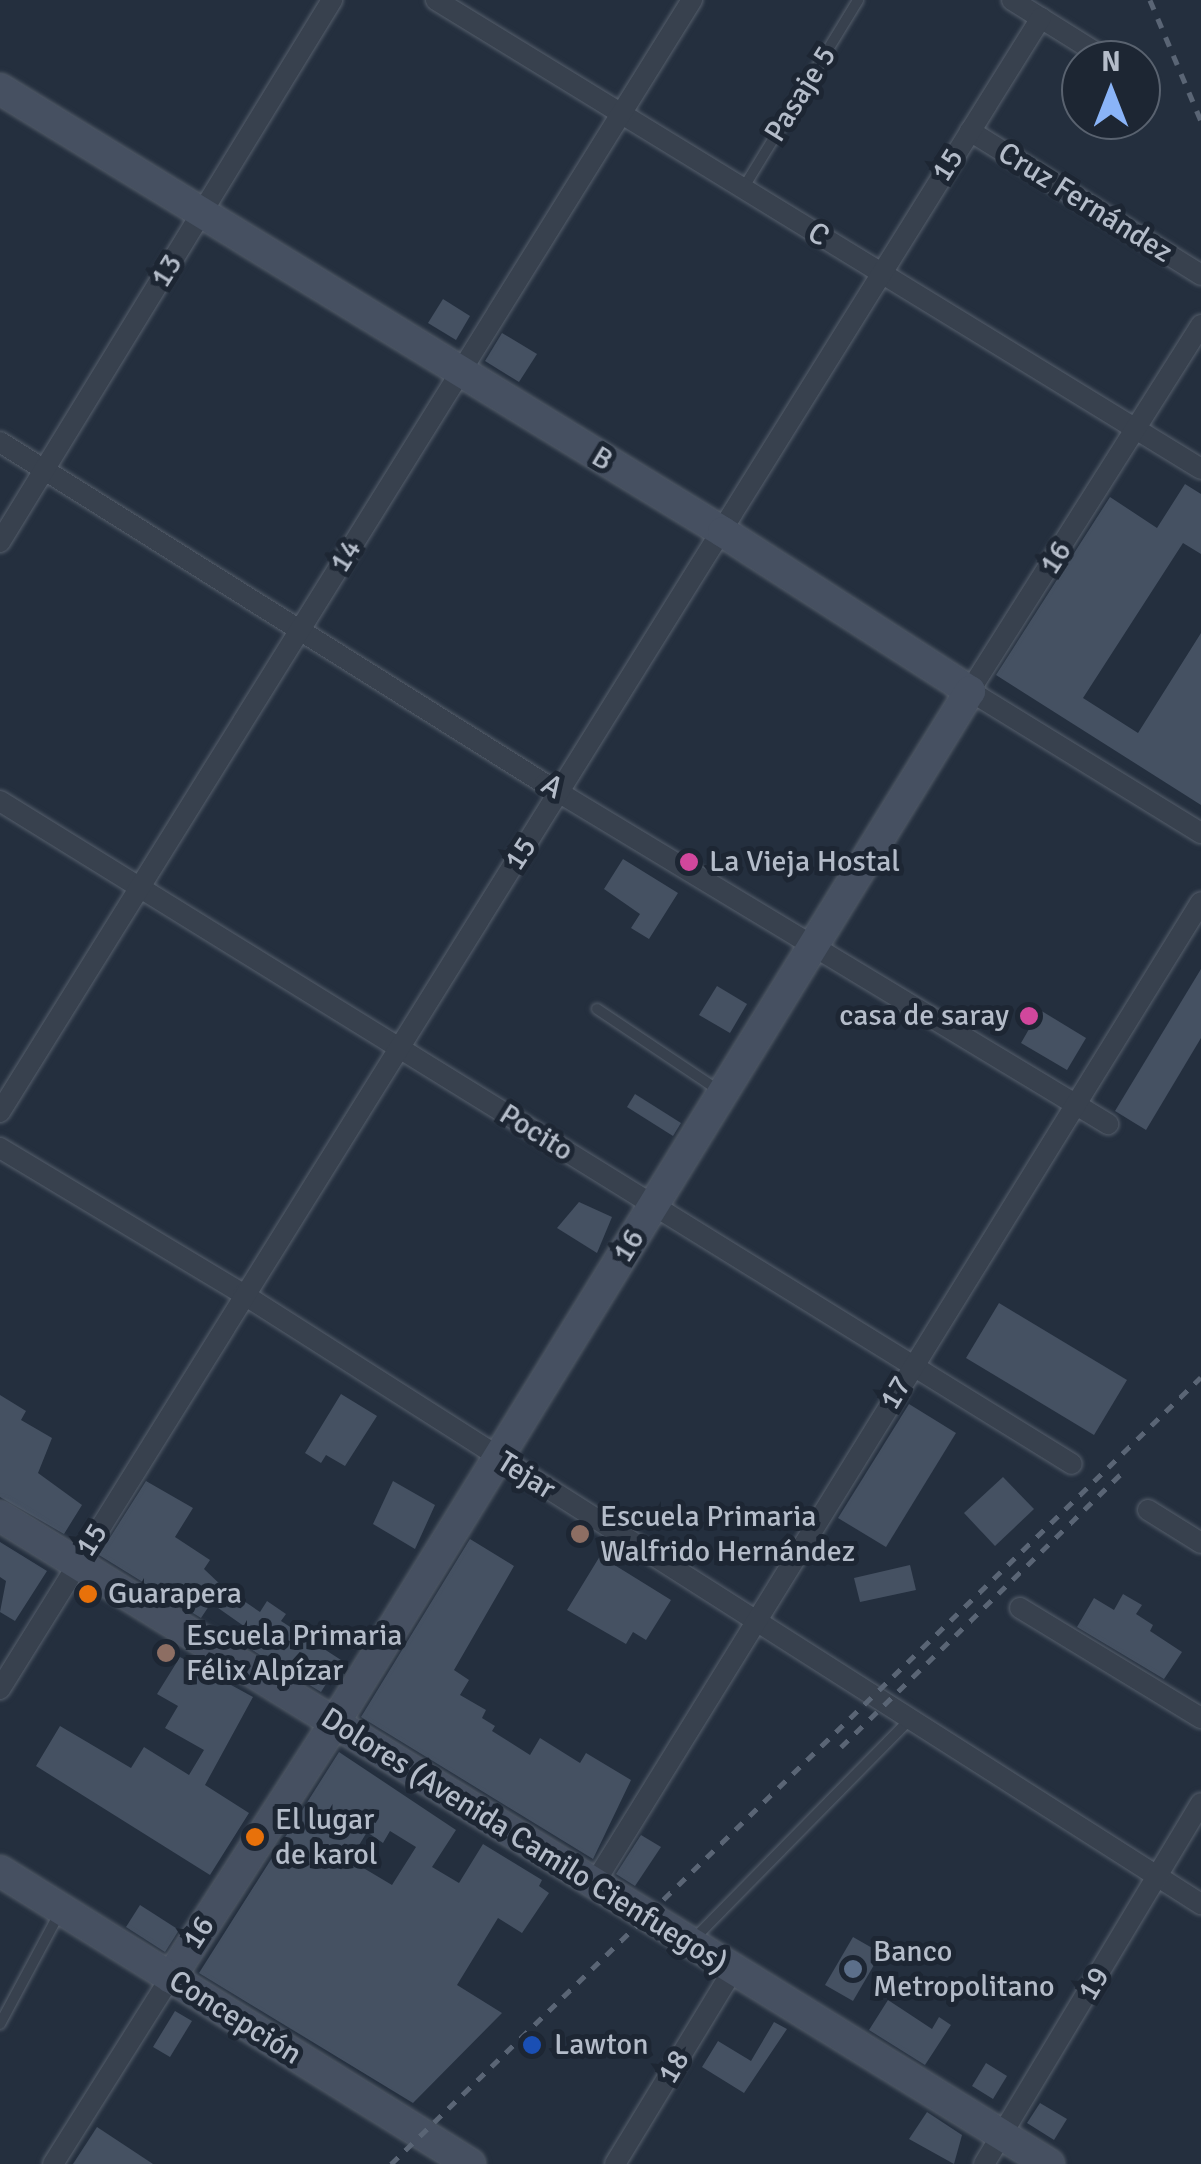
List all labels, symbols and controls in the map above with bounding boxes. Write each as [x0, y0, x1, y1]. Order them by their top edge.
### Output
street label: Pasaje 5 [758, 39, 844, 149]
north arrow [1061, 40, 1161, 140]
text: N [1101, 45, 1121, 79]
street label: Cruz Fernández [991, 135, 1179, 271]
street label: 15 [924, 142, 972, 188]
street label: C [801, 215, 835, 255]
street label: 13 [143, 248, 191, 294]
street label: B [585, 439, 619, 479]
street label: 14 [322, 533, 370, 579]
street label: 16 [1032, 535, 1080, 581]
street label: A [535, 767, 569, 807]
street label: 15 [497, 831, 545, 877]
place label: La Vieja Hostal [709, 844, 900, 880]
marker: La Vieja Hostal [678, 851, 700, 873]
place label: casa de saray [839, 998, 1009, 1034]
marker: casa de saray [1018, 1005, 1040, 1027]
street label: Pocito [493, 1097, 579, 1169]
street label: 16 [605, 1223, 653, 1269]
street label: 17 [872, 1370, 920, 1416]
street label: Tejar [490, 1444, 562, 1508]
place label: Escuela Primaria Walfrido Hernández [600, 1499, 855, 1570]
street label: 15 [68, 1517, 116, 1563]
marker: Escuela Primaria Walfrido Hernández [569, 1523, 591, 1545]
place label: Guarapera [108, 1576, 242, 1612]
marker: Guarapera [77, 1583, 99, 1605]
place label: Escuela Primaria Félix Alpízar [186, 1618, 403, 1688]
marker: Escuela Primaria Félix Alpízar [155, 1642, 177, 1664]
street label: Dolores (Avenida Camilo Cienfuegos) [314, 1701, 734, 1981]
place label: El lugar de karol [275, 1802, 378, 1872]
marker: El lugar de karol [244, 1826, 266, 1848]
street label: 16 [175, 1910, 223, 1956]
place label: Banco Metropolitano [873, 1934, 1055, 2004]
marker: Banco Metropolitano [842, 1958, 864, 1980]
street label: 19 [1070, 1961, 1118, 2007]
street label: Concepción [162, 1963, 308, 2073]
place label: Lawton [554, 2027, 649, 2063]
marker: Lawton [519, 2032, 545, 2058]
street label: 18 [650, 2044, 698, 2090]

